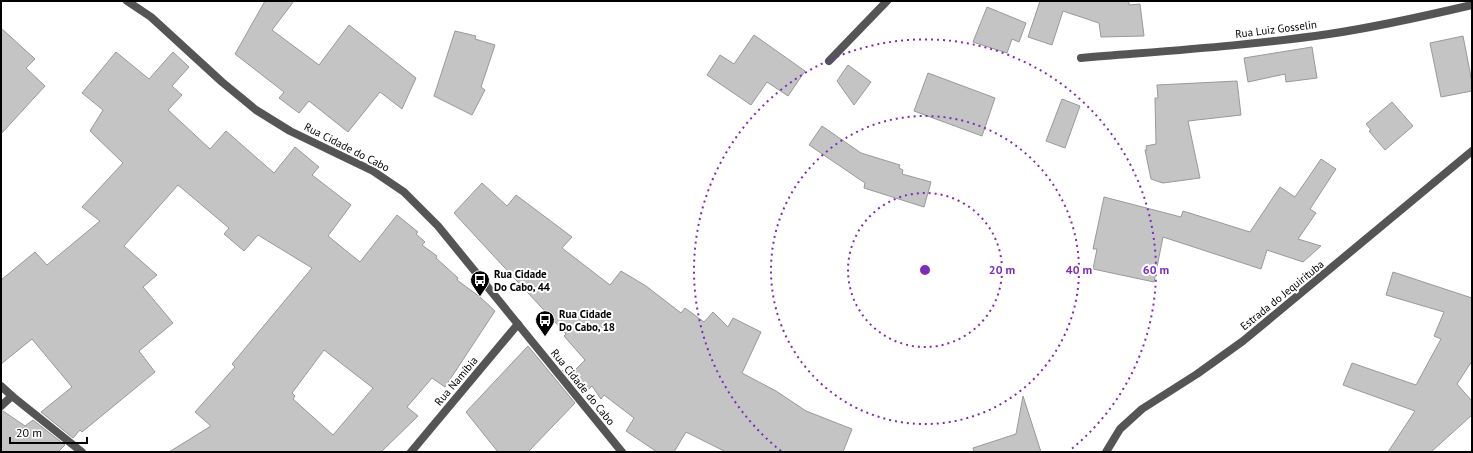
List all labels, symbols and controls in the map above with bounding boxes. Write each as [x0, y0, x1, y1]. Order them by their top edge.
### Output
street label: Rua Luiz Gosselin [1234, 17, 1318, 41]
street label: Rua Cidade do Cabo [302, 119, 392, 175]
street label: Estrada do Jequirituba [1237, 257, 1327, 333]
text: 20 m [989, 262, 1015, 277]
text: 40 m [1066, 262, 1092, 277]
text: 60 m [1143, 262, 1169, 277]
centre of rings [918, 263, 932, 277]
place label: Rua Cidade Do Cabo, 44 [494, 267, 551, 294]
bus stop icon: Rua Cidade Do Cabo, 44 [469, 269, 491, 297]
place label: Rua Cidade Do Cabo, 18 [559, 307, 615, 334]
bus stop icon: Rua Cidade Do Cabo, 18 [534, 309, 556, 337]
street label: Rua Cidade do Cabo [548, 346, 618, 428]
street label: Rua Namíbia [431, 354, 481, 408]
scale bar [10, 419, 87, 445]
text: 20 m [16, 425, 42, 440]

